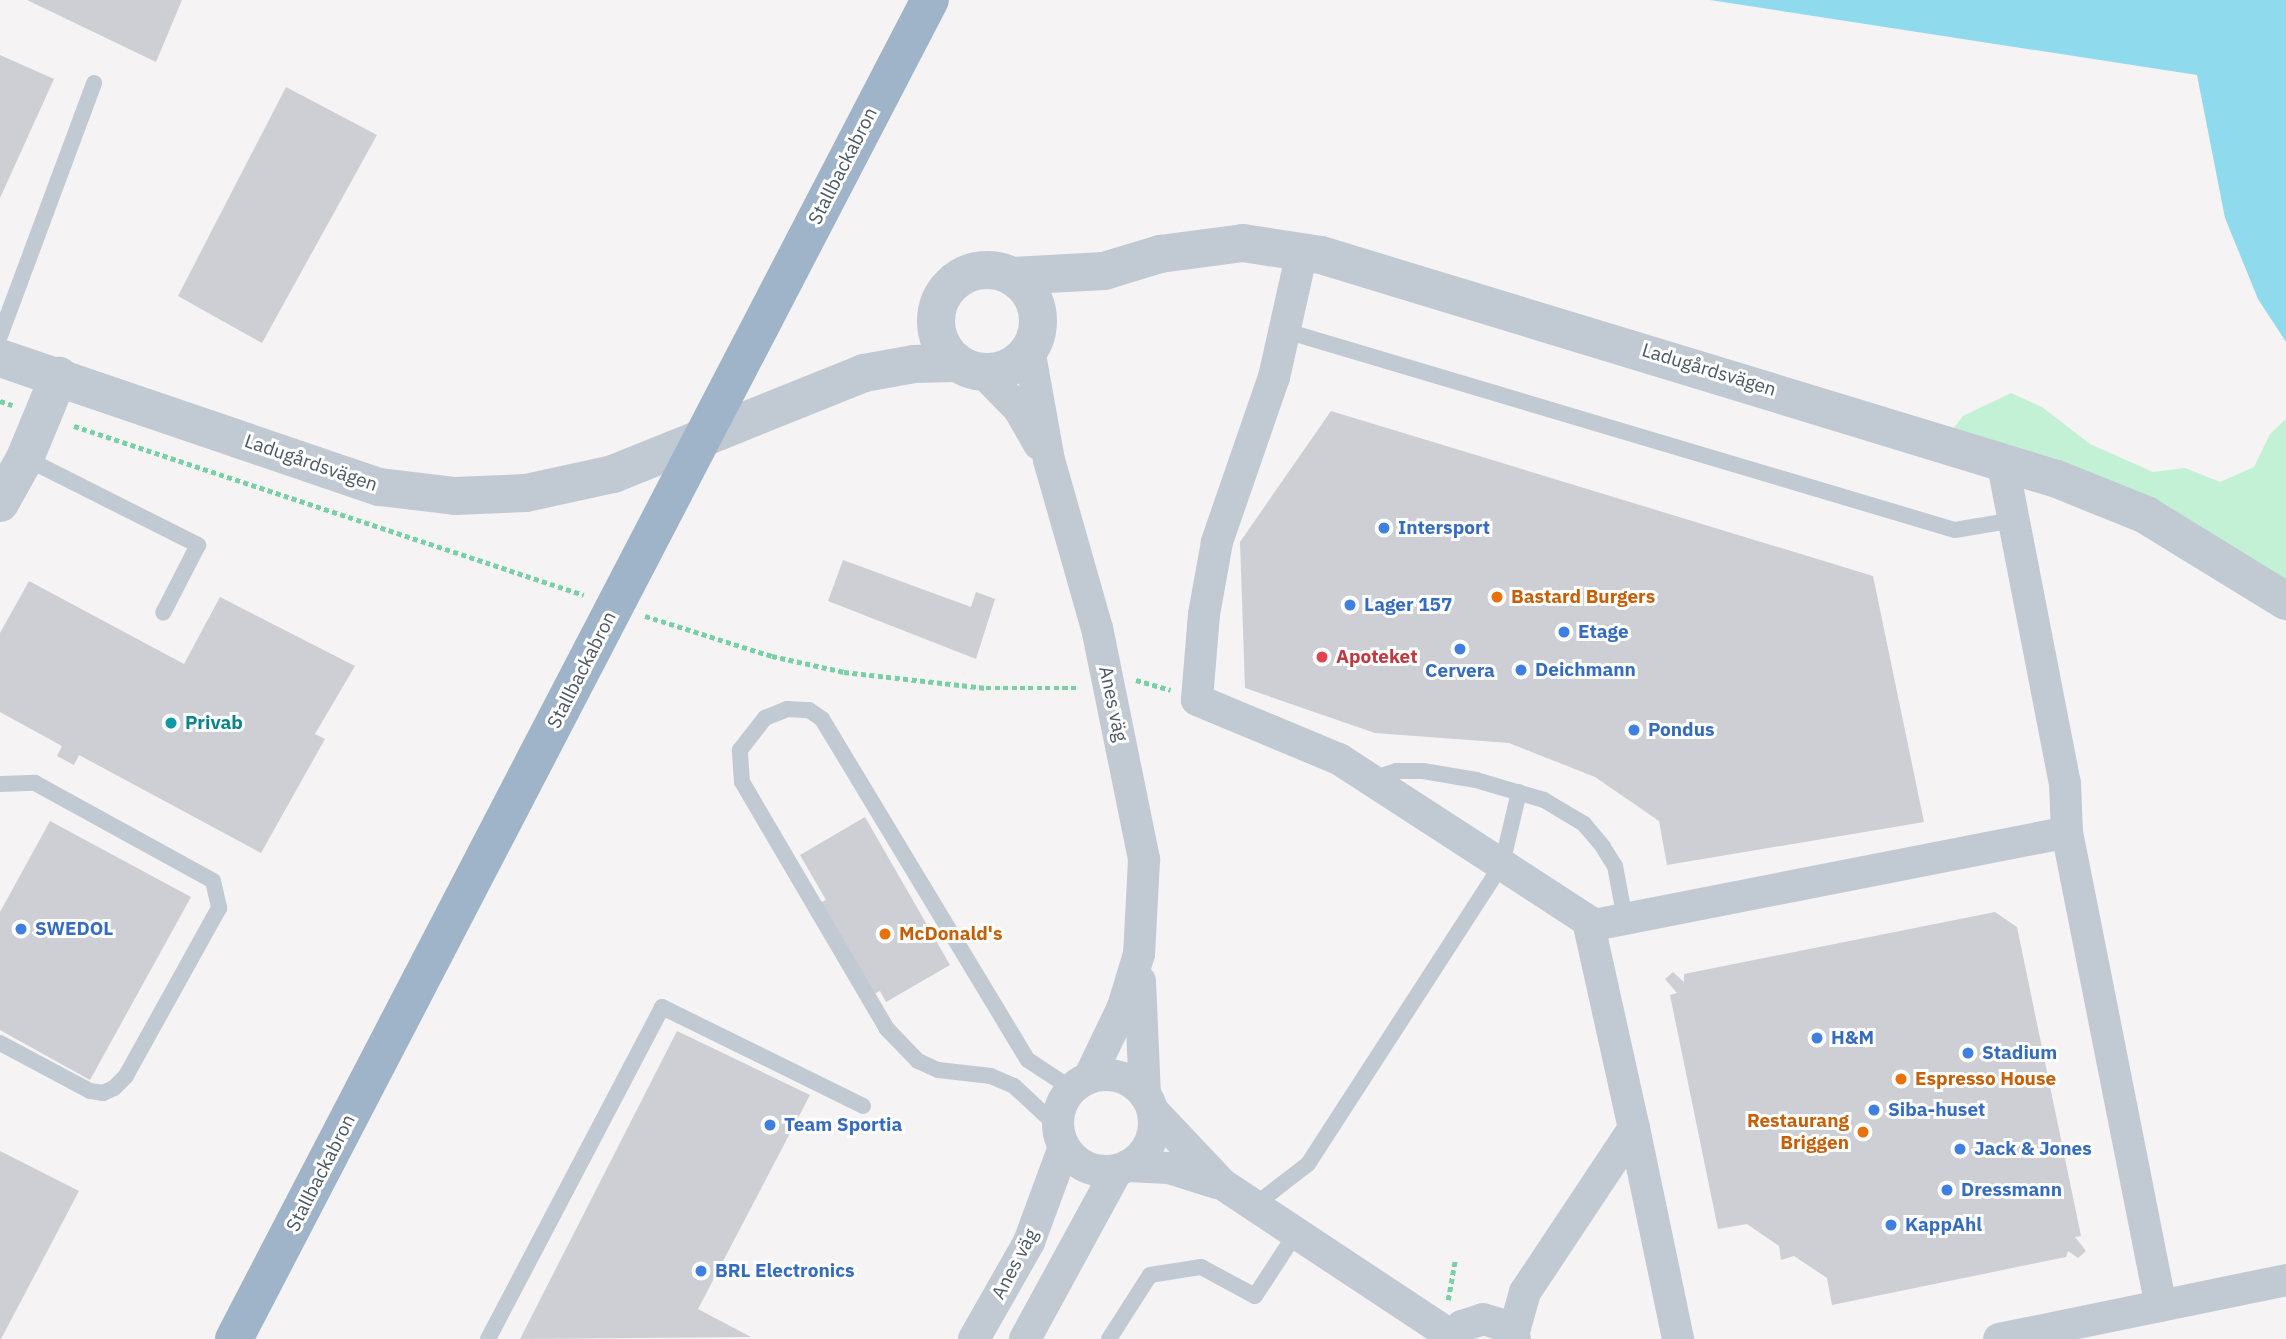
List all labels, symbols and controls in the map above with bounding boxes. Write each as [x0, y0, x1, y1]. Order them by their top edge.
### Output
street label: Stallbackabron [804, 104, 882, 228]
street label: Ladugårdsvägen [1639, 339, 1779, 401]
street label: Ladugårdsvägen [242, 430, 380, 496]
place label: Intersport [1398, 517, 1490, 539]
marker: Intersport [1376, 520, 1392, 536]
place label: Bastard Burgers [1511, 586, 1655, 608]
marker: Bastard Burgers [1489, 589, 1505, 605]
place label: Lager 157 [1364, 594, 1452, 616]
marker: Lager 157 [1342, 597, 1358, 613]
street label: Stallbackabron [543, 608, 621, 732]
place label: Etage [1578, 621, 1629, 643]
marker: Etage [1556, 624, 1572, 640]
marker: Cervera [1452, 641, 1468, 657]
place label: Apoteket [1336, 646, 1417, 668]
marker: Apoteket [1314, 649, 1330, 665]
place label: Deichmann [1535, 659, 1636, 681]
place label: Cervera [1425, 660, 1495, 682]
marker: Deichmann [1513, 662, 1529, 678]
street label: Anes väg [1094, 664, 1132, 744]
place label: Privab [185, 712, 243, 734]
marker: Privab [163, 715, 179, 731]
place label: Pondus [1648, 719, 1715, 741]
marker: Pondus [1626, 722, 1642, 738]
place label: SWEDOL [35, 918, 113, 940]
marker: SWEDOL [13, 921, 29, 937]
place label: McDonald's [899, 923, 1002, 945]
marker: McDonald's [877, 926, 893, 942]
place label: H&M [1831, 1027, 1874, 1049]
marker: H&M [1809, 1030, 1825, 1046]
place label: Stadium [1982, 1042, 2057, 1064]
marker: Stadium [1960, 1045, 1976, 1061]
place label: Espresso House [1915, 1068, 2056, 1090]
marker: Espresso House [1893, 1071, 1909, 1087]
place label: Siba-huset [1888, 1099, 1985, 1121]
marker: Siba-huset [1866, 1102, 1882, 1118]
place label: Restaurang Briggen [1747, 1110, 1849, 1154]
street label: Stallbackabron [282, 1111, 360, 1235]
place label: Team Sportia [784, 1114, 902, 1136]
marker: Team Sportia [762, 1117, 778, 1133]
marker: Restaurang Briggen [1855, 1124, 1871, 1140]
place label: Jack & Jones [1974, 1138, 2092, 1160]
marker: Jack & Jones [1952, 1141, 1968, 1157]
place label: Dressmann [1961, 1179, 2062, 1201]
marker: Dressmann [1939, 1182, 1955, 1198]
place label: KappAhl [1905, 1214, 1982, 1236]
marker: KappAhl [1883, 1217, 1899, 1233]
street label: Anes väg [987, 1225, 1043, 1303]
place label: BRL Electronics [715, 1260, 855, 1282]
marker: BRL Electronics [693, 1263, 709, 1279]

